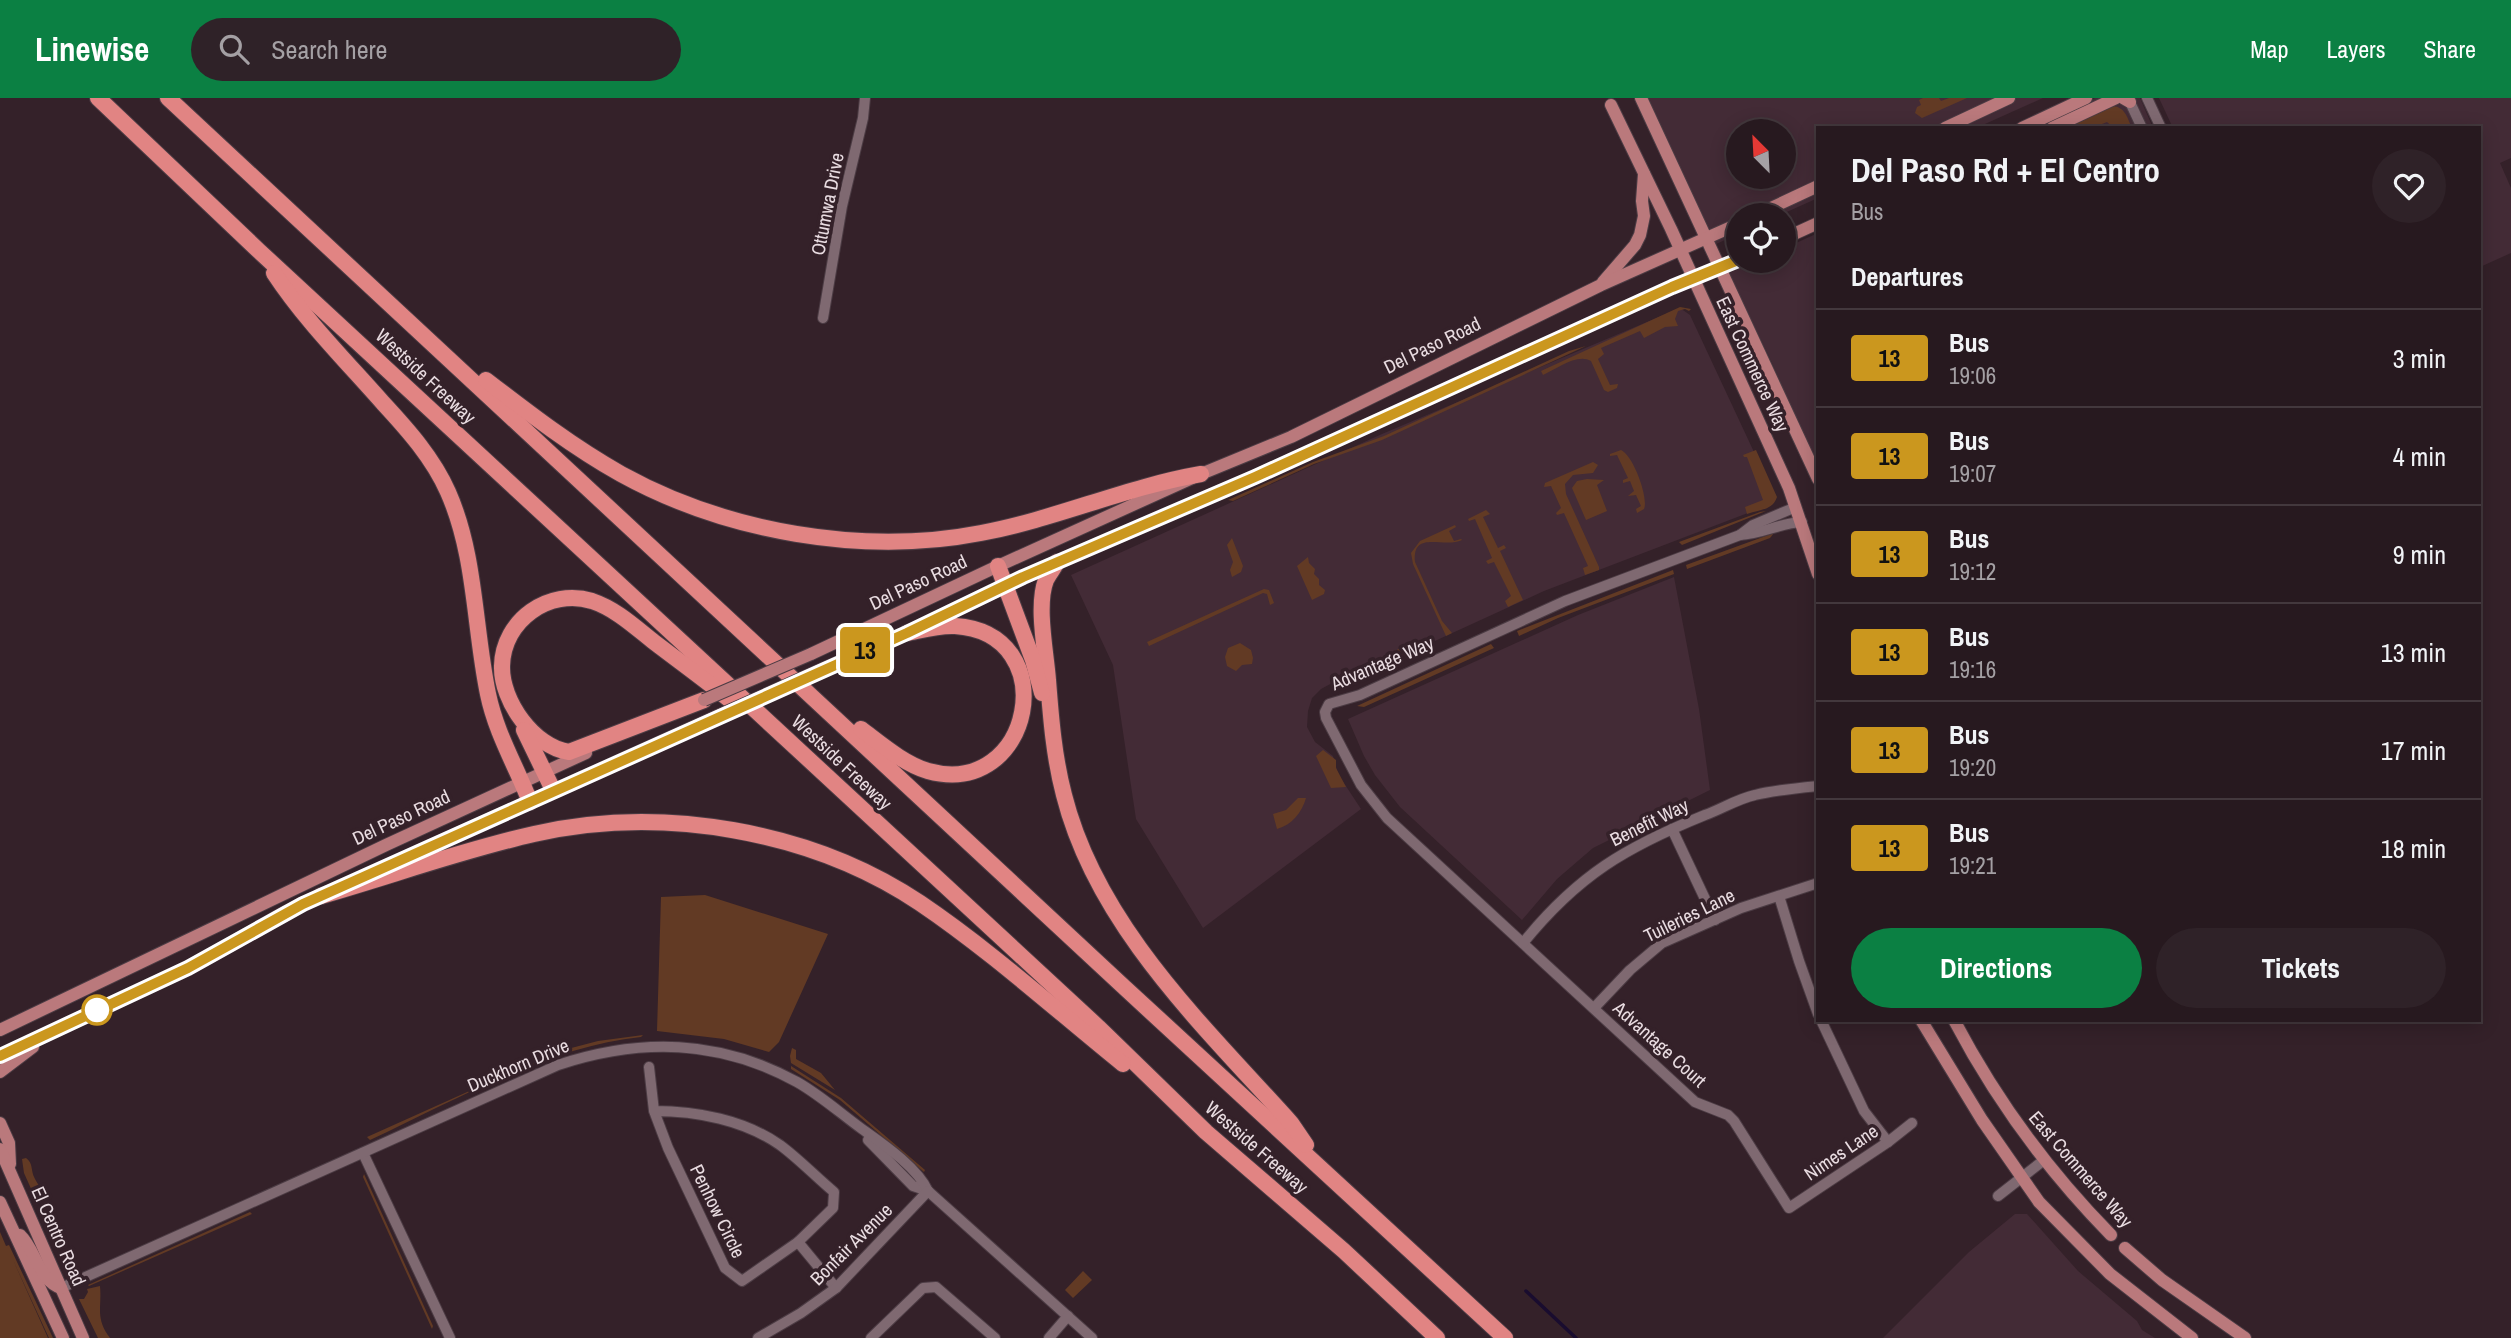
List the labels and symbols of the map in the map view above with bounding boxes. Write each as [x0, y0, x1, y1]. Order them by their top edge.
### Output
north arrow [1726, 119, 1796, 189]
street label: Ottumwa Drive [804, 151, 850, 257]
street label: East Commerce Way [1710, 292, 1796, 436]
street label: Del Paso Road [1379, 310, 1485, 380]
street label: Westside Freeway [370, 323, 482, 430]
street label: Del Paso Road [865, 548, 971, 616]
line badge: 13 [834, 627, 896, 673]
street label: Advantage Way [1326, 630, 1438, 697]
street label: Westside Freeway [786, 709, 898, 816]
street label: Del Paso Road [348, 783, 454, 851]
street label: Benefit Way [1605, 792, 1693, 852]
street label: Tuileries Lane [1639, 882, 1739, 948]
unlabelled marker [82, 995, 112, 1025]
street label: Advantage Court [1607, 995, 1713, 1093]
street label: Duckhorn Drive [463, 1032, 573, 1098]
street label: Westside Freeway [1200, 1095, 1314, 1199]
street label: East Commerce Way [2023, 1105, 2139, 1233]
street label: Nimes Lane [1799, 1118, 1883, 1186]
street label: Penhow Circle [684, 1160, 752, 1262]
street label: El Centro Road [25, 1182, 93, 1290]
street label: Bonfair Avenue [804, 1197, 898, 1291]

